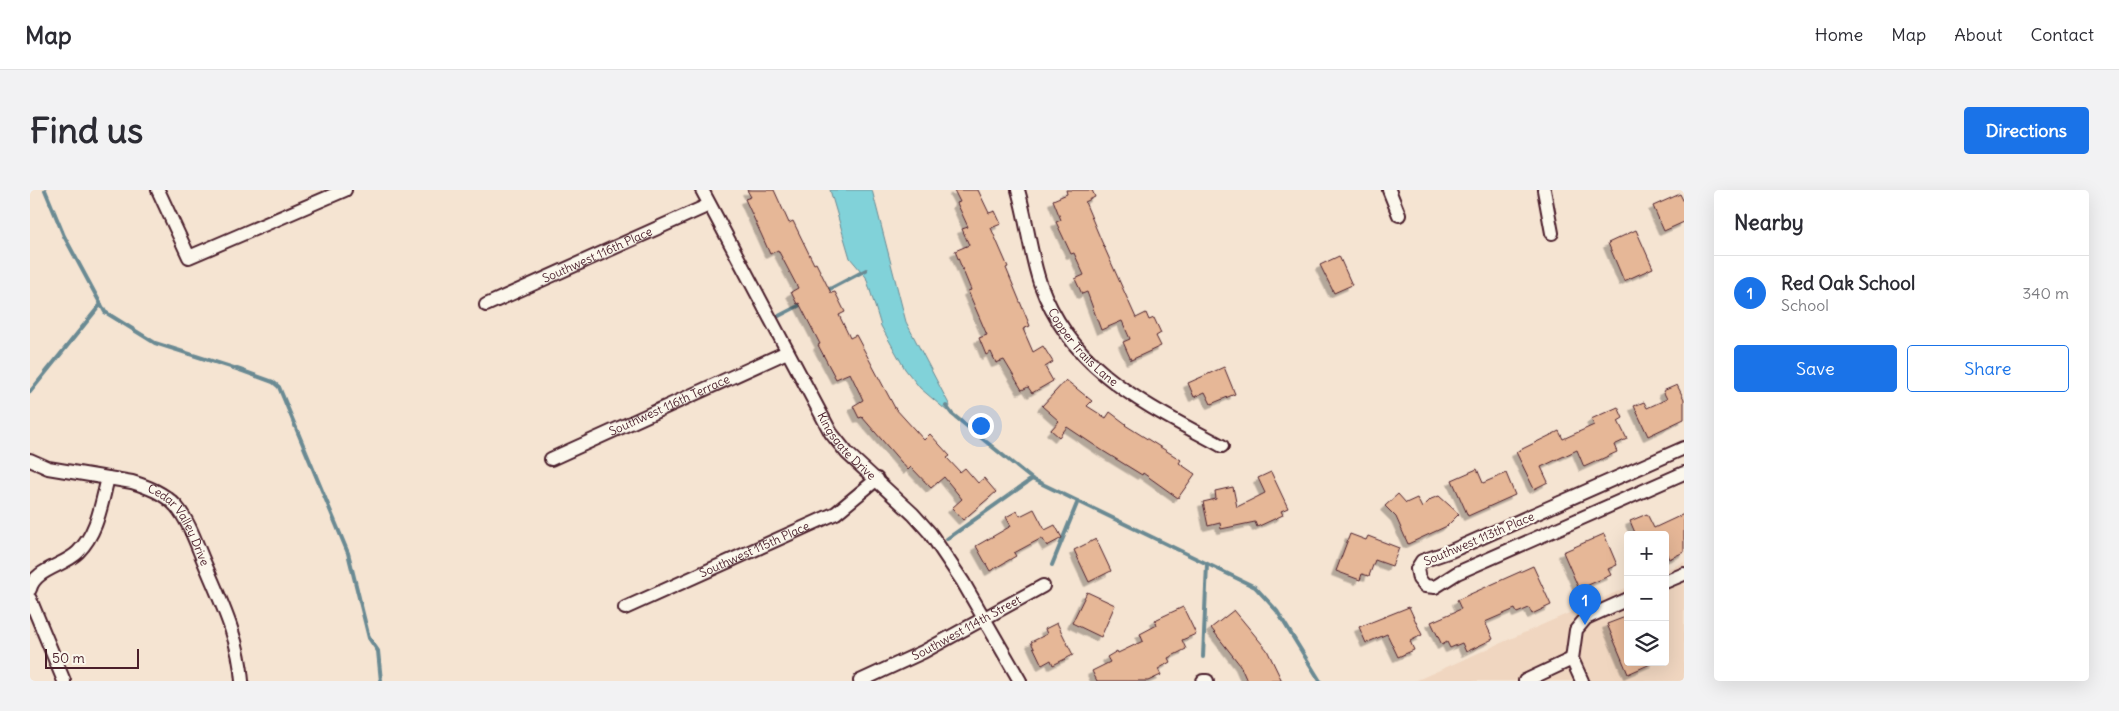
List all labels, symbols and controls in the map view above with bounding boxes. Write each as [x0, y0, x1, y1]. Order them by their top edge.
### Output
text: Map [25, 20, 72, 50]
text: Home [1815, 23, 1863, 46]
text: Map [1891, 23, 1926, 46]
text: About [1954, 23, 2002, 46]
text: Contact [2030, 23, 2094, 46]
button: Directions [1964, 107, 2089, 154]
text: Find us [30, 108, 143, 152]
text: Nearby [1734, 209, 1804, 236]
street label: Southwest 116th Place [540, 223, 654, 286]
text: Red Oak School [1781, 271, 1915, 295]
text: 1 [1747, 283, 1753, 303]
text: 340 m [2022, 283, 2069, 303]
text: School [1781, 295, 1829, 315]
street label: Copper Trails Lane [1045, 305, 1121, 389]
button: Save [1734, 345, 1897, 392]
button: Share [1907, 345, 2069, 392]
street label: Southwest 116th Terrace [607, 371, 732, 439]
street label: Kingsgate Drive [814, 409, 879, 483]
your location [968, 413, 994, 439]
street label: Cedar Valley Drive [146, 480, 213, 568]
street label: Southwest 113th Place [1421, 508, 1536, 569]
street label: Southwest 115th Place [697, 518, 812, 581]
map controls [1624, 531, 1669, 666]
button: + [1624, 531, 1669, 576]
button: − [1624, 576, 1669, 621]
pin: 1 [1569, 584, 1601, 625]
street label: Southwest 114th Street [909, 592, 1023, 663]
button: layers [1624, 621, 1669, 666]
scale bar [45, 646, 139, 669]
text: 50 m [52, 649, 85, 667]

